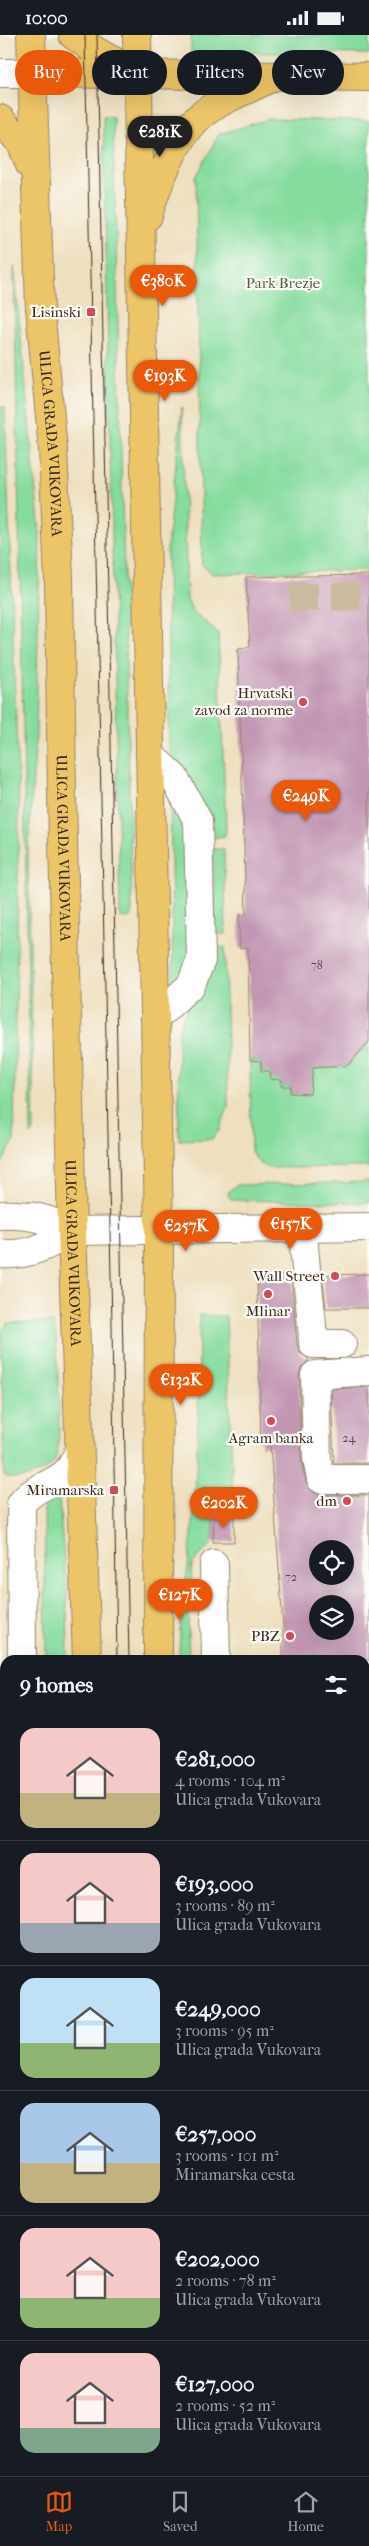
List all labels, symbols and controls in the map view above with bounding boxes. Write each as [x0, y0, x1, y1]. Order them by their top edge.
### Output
text: 10:00 [25, 7, 68, 29]
chip: Buy [15, 50, 82, 95]
chip: Rent [92, 50, 167, 95]
chip: Filters [177, 50, 262, 95]
chip: New [272, 50, 344, 95]
pin: €281K [125, 115, 195, 158]
text: €281K [138, 122, 182, 141]
pin: €380K [128, 265, 198, 307]
text: €380K [141, 271, 185, 290]
park label: Park Brezje [246, 274, 321, 292]
place label: Lisinski [31, 303, 82, 321]
marker: Lisinski [85, 306, 97, 318]
street label: ULICA GRADA VUKOVARA [35, 349, 66, 537]
pin: €193K [130, 359, 200, 402]
text: €193K [144, 366, 186, 385]
place label: Hrvatski zavod za norme [194, 684, 294, 719]
marker: Hrvatski zavod za norme [297, 696, 309, 708]
street label: ULICA GRADA VUKOVARA [52, 754, 74, 942]
pin: €249K [271, 779, 341, 822]
text: €249K [282, 786, 330, 805]
house number: 78 [311, 958, 323, 972]
street label: ULICA GRADA VUKOVARA [61, 1159, 85, 1347]
pin: €157K [256, 1207, 326, 1250]
pin: €257K [151, 1209, 221, 1252]
text: €157K [270, 1214, 312, 1233]
text: €257K [164, 1216, 208, 1235]
place label: Wall Street [252, 1267, 326, 1285]
marker: Wall Street [329, 1270, 341, 1282]
marker: Mlinar [262, 1288, 274, 1300]
place label: Mlinar [246, 1302, 291, 1320]
pin: €132K [146, 1363, 216, 1406]
text: €132K [160, 1370, 202, 1389]
marker: Agram banka [265, 1415, 277, 1427]
place label: Agram banka [228, 1429, 315, 1447]
house number: 24 [342, 1431, 357, 1445]
place label: Miramarska [27, 1481, 105, 1499]
marker: Miramarska [108, 1484, 120, 1496]
pin: €202K [189, 1487, 259, 1529]
place label: dm [316, 1492, 338, 1510]
text: €202K [201, 1493, 247, 1512]
marker: dm [341, 1495, 353, 1507]
map controls [309, 1540, 354, 1640]
button: locate [309, 1540, 354, 1585]
house number: 72 [285, 1570, 297, 1584]
pin: €127K [145, 1579, 215, 1621]
text: €127K [159, 1585, 201, 1604]
button: layers [309, 1595, 354, 1640]
place label: PBZ [251, 1627, 280, 1645]
marker: PBZ [284, 1630, 296, 1642]
icon: filters [322, 1671, 350, 1699]
text: 9 homes [20, 1673, 93, 1697]
text: €281,000 [175, 1747, 255, 1771]
icon: home [60, 1748, 120, 1808]
text: 4 rooms · 104 m² [175, 1771, 285, 1790]
text: Ulica grada Vukovara [175, 1790, 321, 1809]
text: €193,000 [175, 1872, 254, 1896]
icon: home [60, 1873, 120, 1933]
text: 3 rooms · 89 m² [175, 1896, 275, 1915]
text: Ulica grada Vukovara [175, 1915, 321, 1934]
text: €249,000 [175, 1997, 261, 2021]
icon: home [60, 1998, 120, 2058]
text: 3 rooms · 95 m² [175, 2021, 274, 2040]
text: Ulica grada Vukovara [175, 2040, 321, 2059]
text: €257,000 [175, 2122, 256, 2146]
icon: home [60, 2123, 120, 2183]
text: 3 rooms · 101 m² [175, 2146, 278, 2165]
text: Miramarska cesta [175, 2165, 295, 2184]
text: €202,000 [175, 2247, 260, 2271]
icon: home [60, 2248, 120, 2308]
text: 2 rooms · 78 m² [175, 2271, 276, 2290]
text: Ulica grada Vukovara [175, 2290, 321, 2309]
text: €127,000 [175, 2372, 255, 2396]
icon: home [60, 2373, 120, 2433]
text: 2 rooms · 52 m² [175, 2396, 275, 2415]
text: Ulica grada Vukovara [175, 2415, 321, 2434]
tab: Map [45, 2488, 73, 2535]
tab: Saved [163, 2488, 198, 2535]
tab: Home [288, 2488, 324, 2535]

